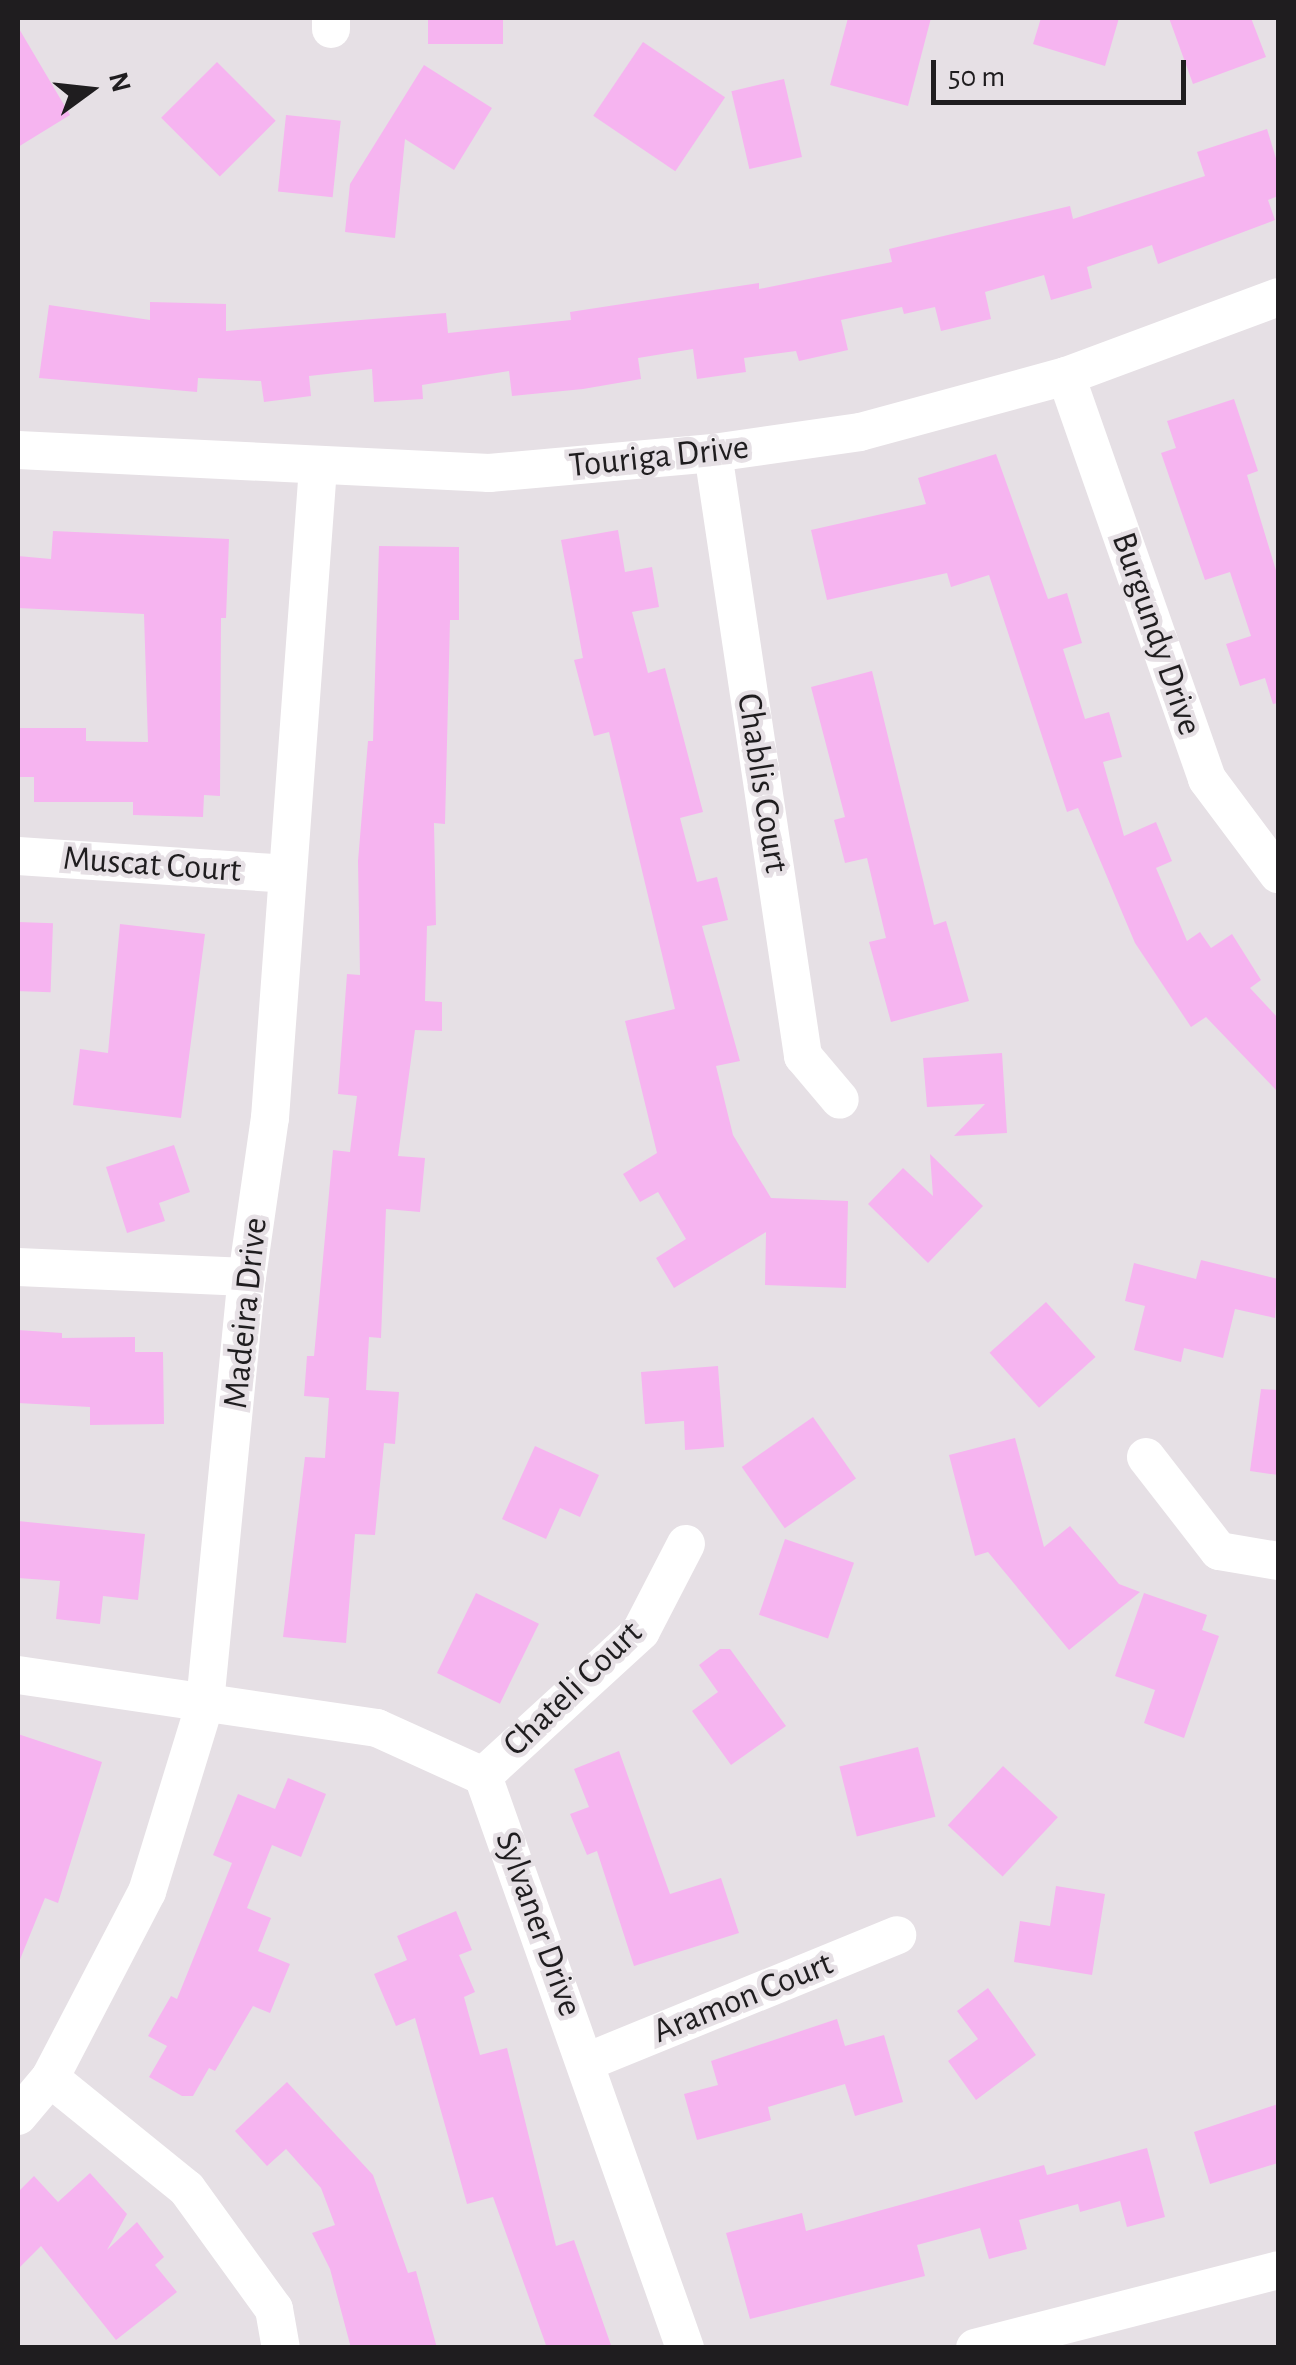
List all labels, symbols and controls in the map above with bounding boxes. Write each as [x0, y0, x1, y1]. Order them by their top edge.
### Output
north arrow [40, 40, 140, 140]
scale bar [936, 40, 1191, 102]
text: 50 m [948, 62, 1005, 92]
text: N [103, 69, 135, 95]
street label: Touriga Drive [567, 427, 751, 487]
street label: Burgundy Drive [1102, 527, 1210, 741]
street label: Chablis Court [727, 690, 797, 876]
street label: Muscat Court [61, 838, 243, 892]
street label: Madeira Drive [215, 1215, 277, 1411]
street label: Chateli Court [495, 1612, 651, 1766]
street label: Sylvaner Drive [485, 1826, 591, 2022]
street label: Aramon Court [647, 1943, 839, 2053]

